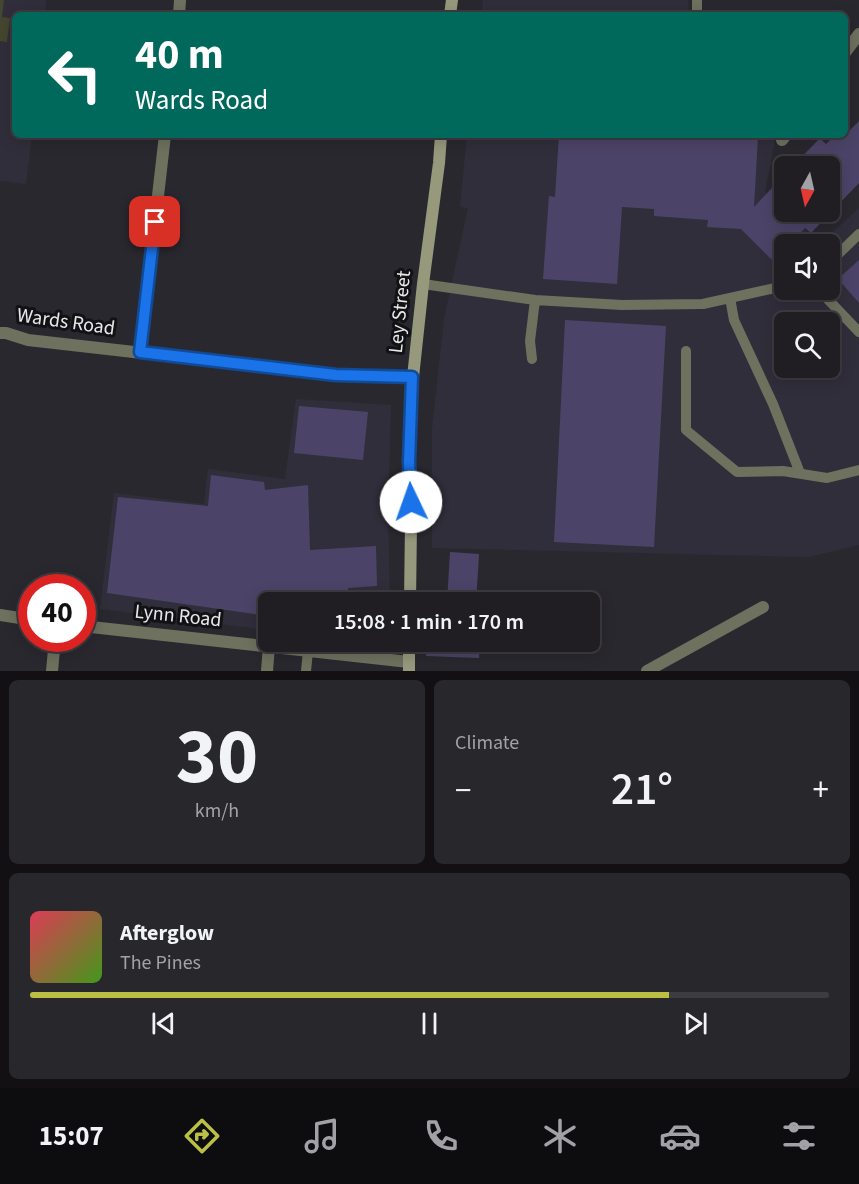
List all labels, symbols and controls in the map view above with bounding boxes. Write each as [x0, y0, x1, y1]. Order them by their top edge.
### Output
text: 40 m [135, 25, 224, 85]
icon: left [36, 36, 114, 114]
text: Wards Road [135, 81, 268, 120]
north arrow [774, 156, 840, 222]
map controls [774, 156, 840, 378]
pin [129, 196, 180, 247]
icon: arrive [138, 205, 171, 238]
button: sound [774, 234, 840, 300]
street label: Ley Street [382, 269, 418, 355]
street label: Wards Road [15, 301, 117, 343]
button: search [774, 312, 840, 378]
position arrow [379, 470, 443, 534]
speed limit sign: 40 [18, 574, 96, 652]
street label: Lynn Road [133, 598, 223, 634]
text: 15:08 · 1 min · 170 m [334, 606, 524, 638]
text: 30 [176, 702, 258, 813]
text: Climate [455, 729, 519, 757]
text: 21° [611, 758, 673, 822]
text: − [455, 767, 471, 814]
text: + [813, 767, 829, 814]
text: km/h [195, 797, 239, 825]
text: Afterglow [120, 917, 214, 949]
text: The Pines [120, 949, 201, 977]
icon: previous [147, 1007, 180, 1040]
icon: pause [413, 1007, 446, 1040]
icon: next [679, 1007, 712, 1040]
icon: directions [181, 1115, 223, 1157]
icon: music [301, 1115, 343, 1157]
icon: phone [420, 1115, 462, 1157]
icon: climate [539, 1115, 581, 1157]
icon: car [659, 1115, 701, 1157]
icon: filters [778, 1115, 820, 1157]
text: 15:07 [39, 1117, 104, 1156]

